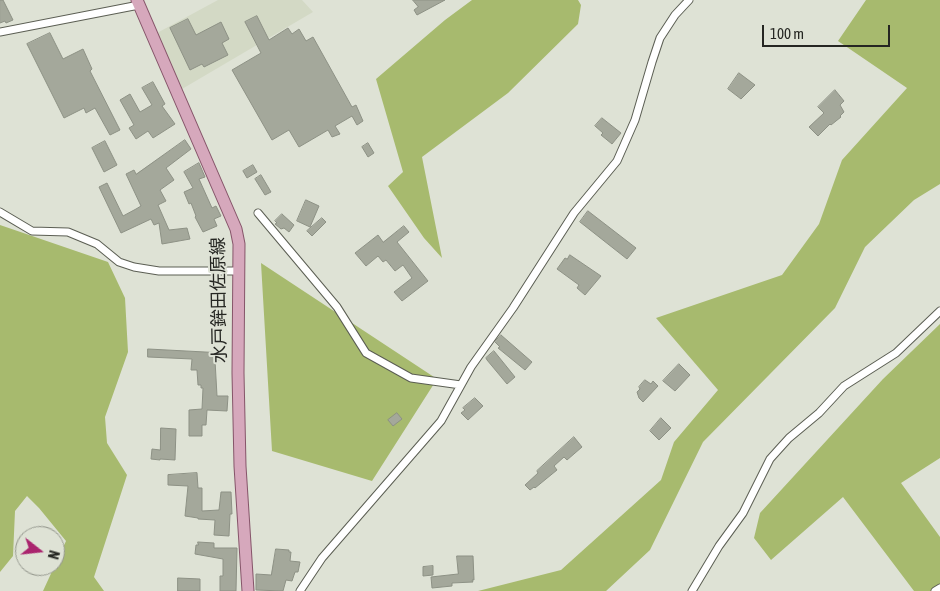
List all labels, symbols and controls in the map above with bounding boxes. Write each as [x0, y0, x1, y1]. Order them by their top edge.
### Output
scale bar [765, 15, 892, 47]
text: 100 m [770, 25, 804, 42]
street label: 水戸鉾田佐原線 [207, 237, 231, 363]
north arrow [15, 526, 65, 576]
text: N [45, 549, 62, 561]

